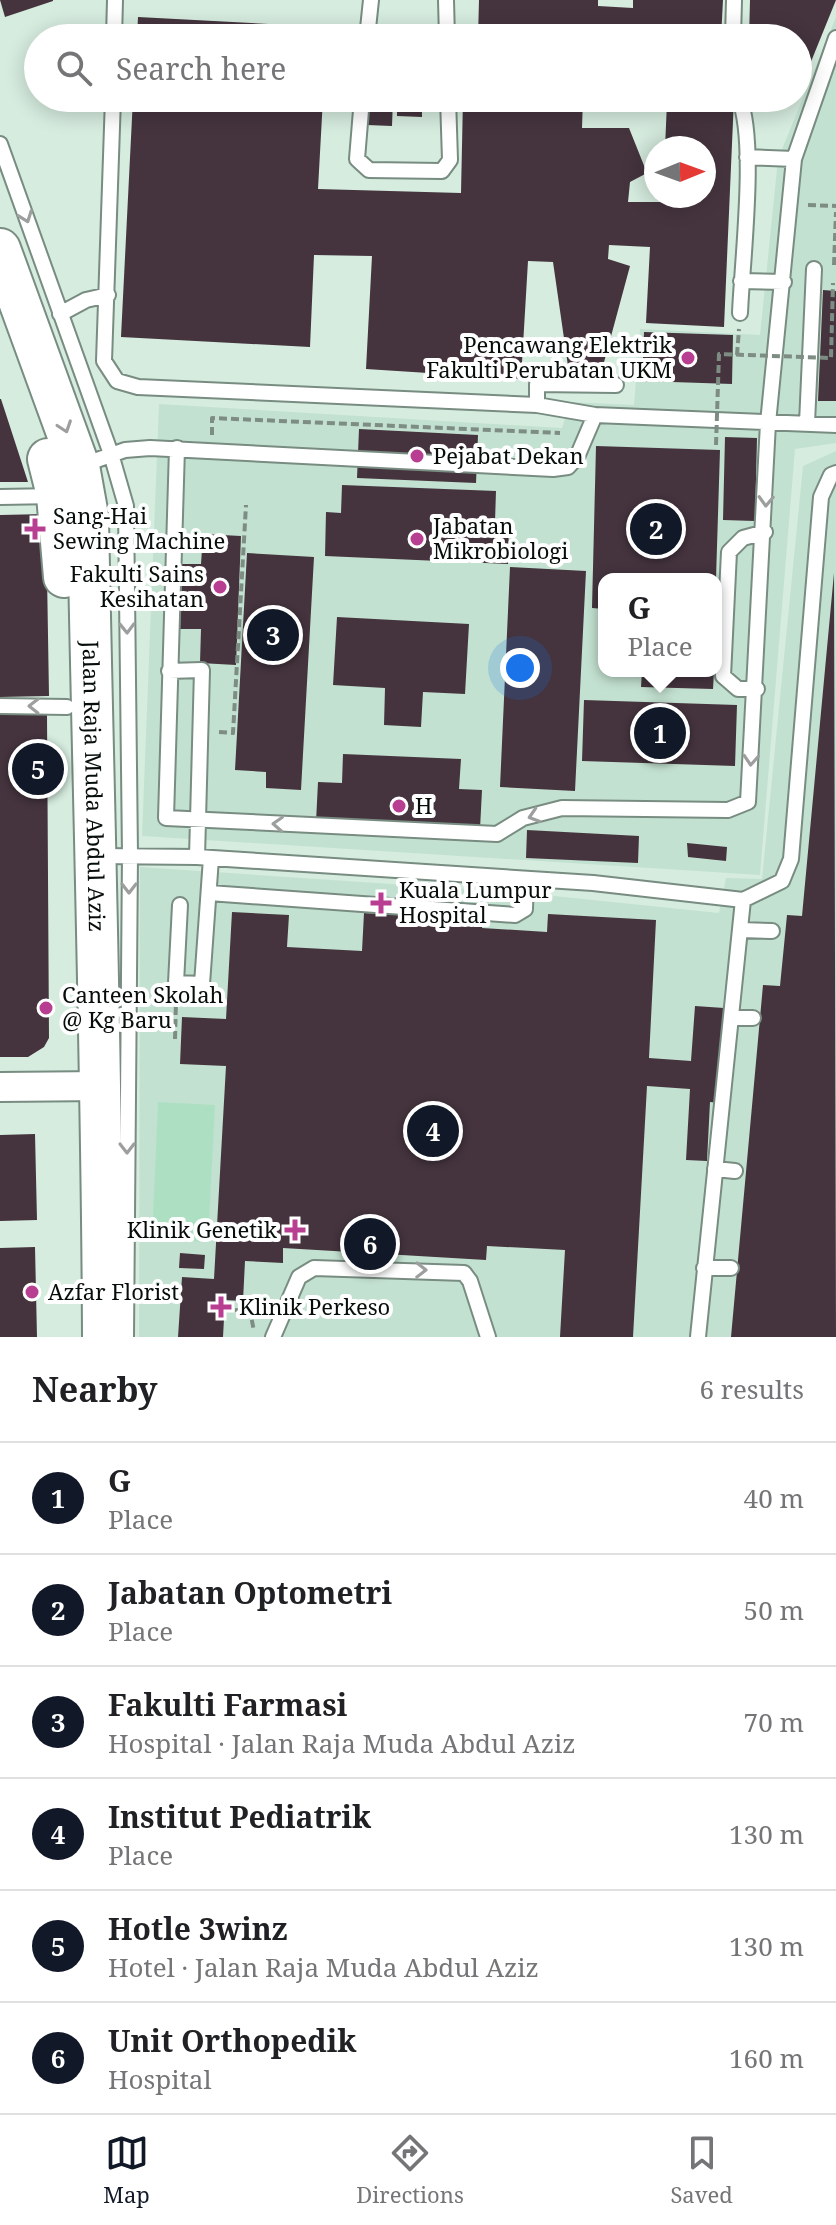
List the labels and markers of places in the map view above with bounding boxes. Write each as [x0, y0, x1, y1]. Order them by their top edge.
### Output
place label: Pencawang Elektrik Fakulti Perubatan UKM [426, 329, 672, 384]
marker: Pencawang Elektrik Fakulti Perubatan UKM [679, 349, 697, 367]
place label: Pejabat Dekan [433, 440, 584, 470]
marker: Pejabat Dekan [408, 447, 426, 465]
pin: 2 [630, 499, 682, 559]
place label: Sang-Hai Sewing Machine [53, 500, 225, 555]
place label: Jabatan Mikrobiologi [432, 510, 568, 565]
marker: Sang-Hai Sewing Machine [24, 518, 46, 540]
marker: Jabatan Mikrobiologi [408, 530, 426, 548]
place label: Fakulti Sains Kesihatan [70, 558, 204, 613]
marker: Fakulti Sains Kesihatan [211, 578, 229, 596]
pin: 3 [247, 605, 299, 665]
pin: 1 [634, 703, 686, 763]
pin: 5 [12, 739, 64, 799]
place label: H [415, 790, 432, 820]
marker: H [390, 797, 408, 815]
place label: Kuala Lumpur Hospital [399, 874, 552, 929]
marker: Kuala Lumpur Hospital [370, 892, 392, 914]
place label: Canteen Skolah @ Kg Baru [62, 979, 224, 1034]
marker: Canteen Skolah @ Kg Baru [37, 999, 55, 1017]
pin: 4 [407, 1101, 459, 1161]
place label: Klinik Genetik [127, 1214, 277, 1244]
pin: 6 [344, 1214, 396, 1274]
marker: Klinik Genetik [284, 1219, 306, 1241]
place label: Azfar Florist [48, 1276, 179, 1306]
marker: Azfar Florist [23, 1283, 41, 1301]
place label: Klinik Perkeso [239, 1291, 390, 1321]
marker: Klinik Perkeso [210, 1296, 232, 1318]

